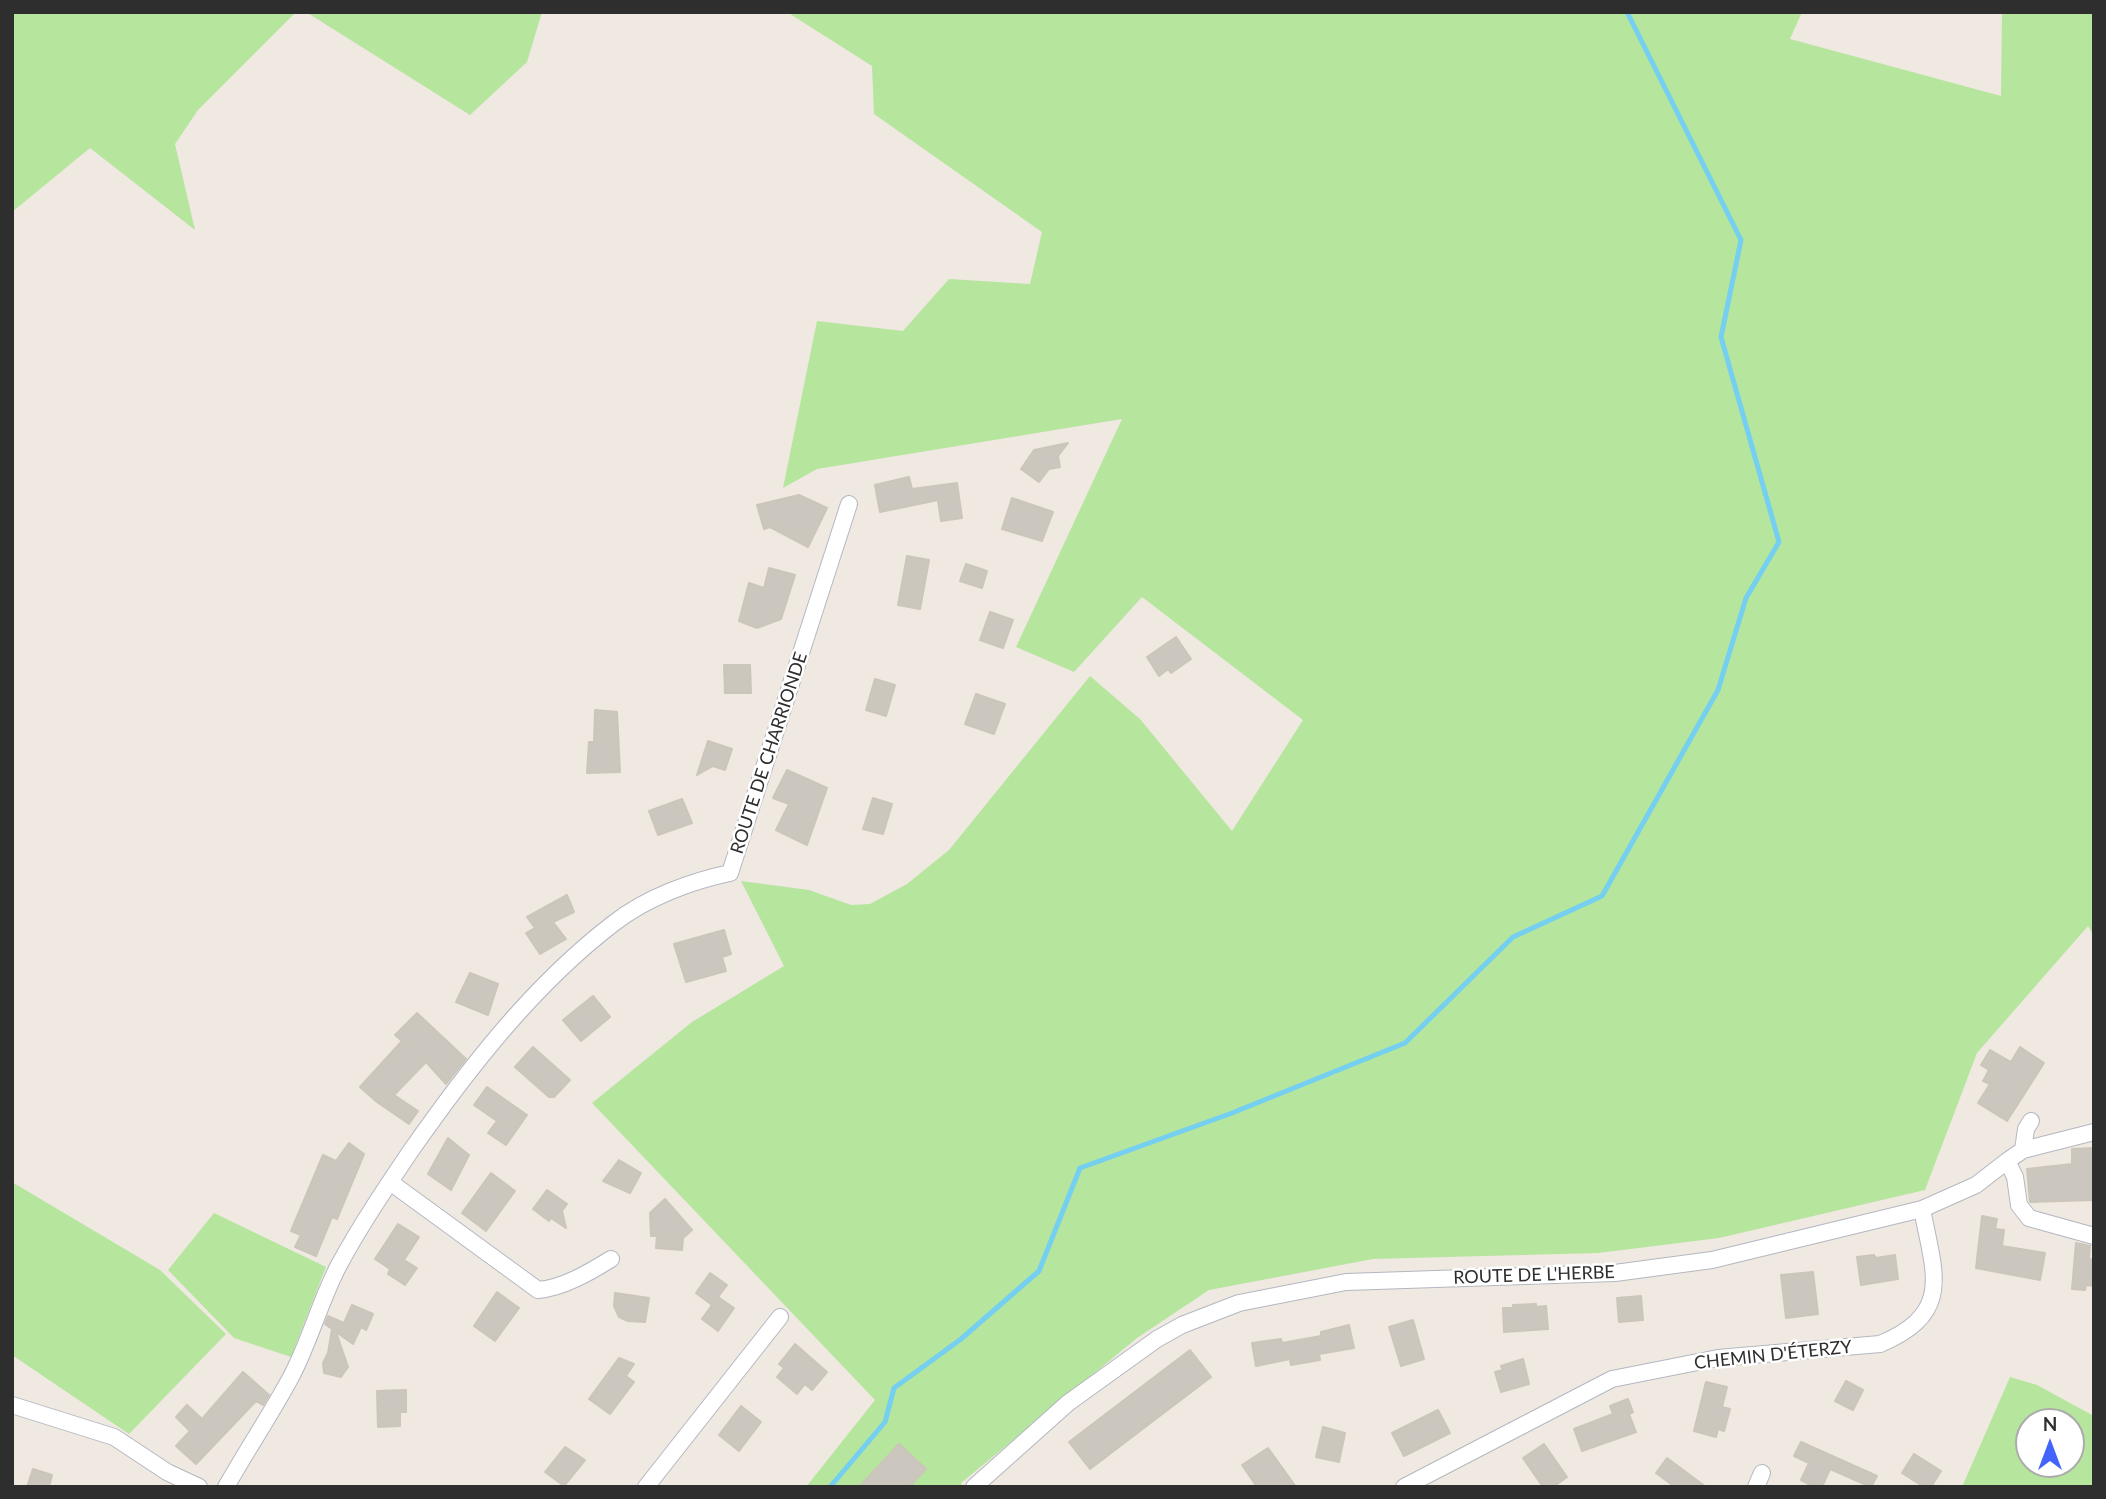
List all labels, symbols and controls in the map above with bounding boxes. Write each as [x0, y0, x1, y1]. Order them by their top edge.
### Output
street label: ROUTE DE CHARRIONDE [726, 649, 812, 857]
street label: ROUTE DE L'HERBE [1453, 1261, 1615, 1289]
street label: CHEMIN D'ÉTERZY [1693, 1336, 1853, 1374]
north arrow [2015, 1408, 2085, 1478]
text: N [2043, 1412, 2057, 1435]

